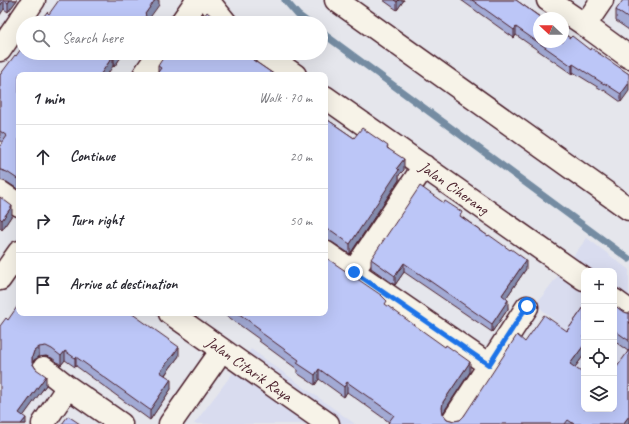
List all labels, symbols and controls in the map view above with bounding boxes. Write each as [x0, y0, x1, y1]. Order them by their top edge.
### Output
north arrow [533, 12, 569, 48]
search box [16, 16, 328, 60]
icon: search [30, 27, 52, 49]
text: Search here [62, 29, 123, 48]
text: 1 min [32, 88, 65, 109]
text: Walk · 70 m [259, 90, 312, 106]
icon: ahead [32, 146, 54, 168]
text: Continue [70, 147, 115, 166]
text: 20 m [290, 149, 312, 165]
street label: Jalan Ciherang [415, 156, 494, 220]
icon: right [32, 210, 54, 232]
text: Turn right [70, 211, 123, 230]
text: 50 m [290, 213, 312, 229]
route end [345, 263, 363, 281]
map controls [581, 268, 617, 412]
button: + [581, 268, 617, 304]
icon: arrive [32, 274, 54, 296]
text: Arrive at destination [70, 275, 177, 294]
route start [518, 297, 536, 315]
button: − [581, 304, 617, 340]
street label: Jalan Citarik Raya [201, 331, 297, 407]
button: locate [581, 340, 617, 376]
button: layers [581, 376, 617, 412]

